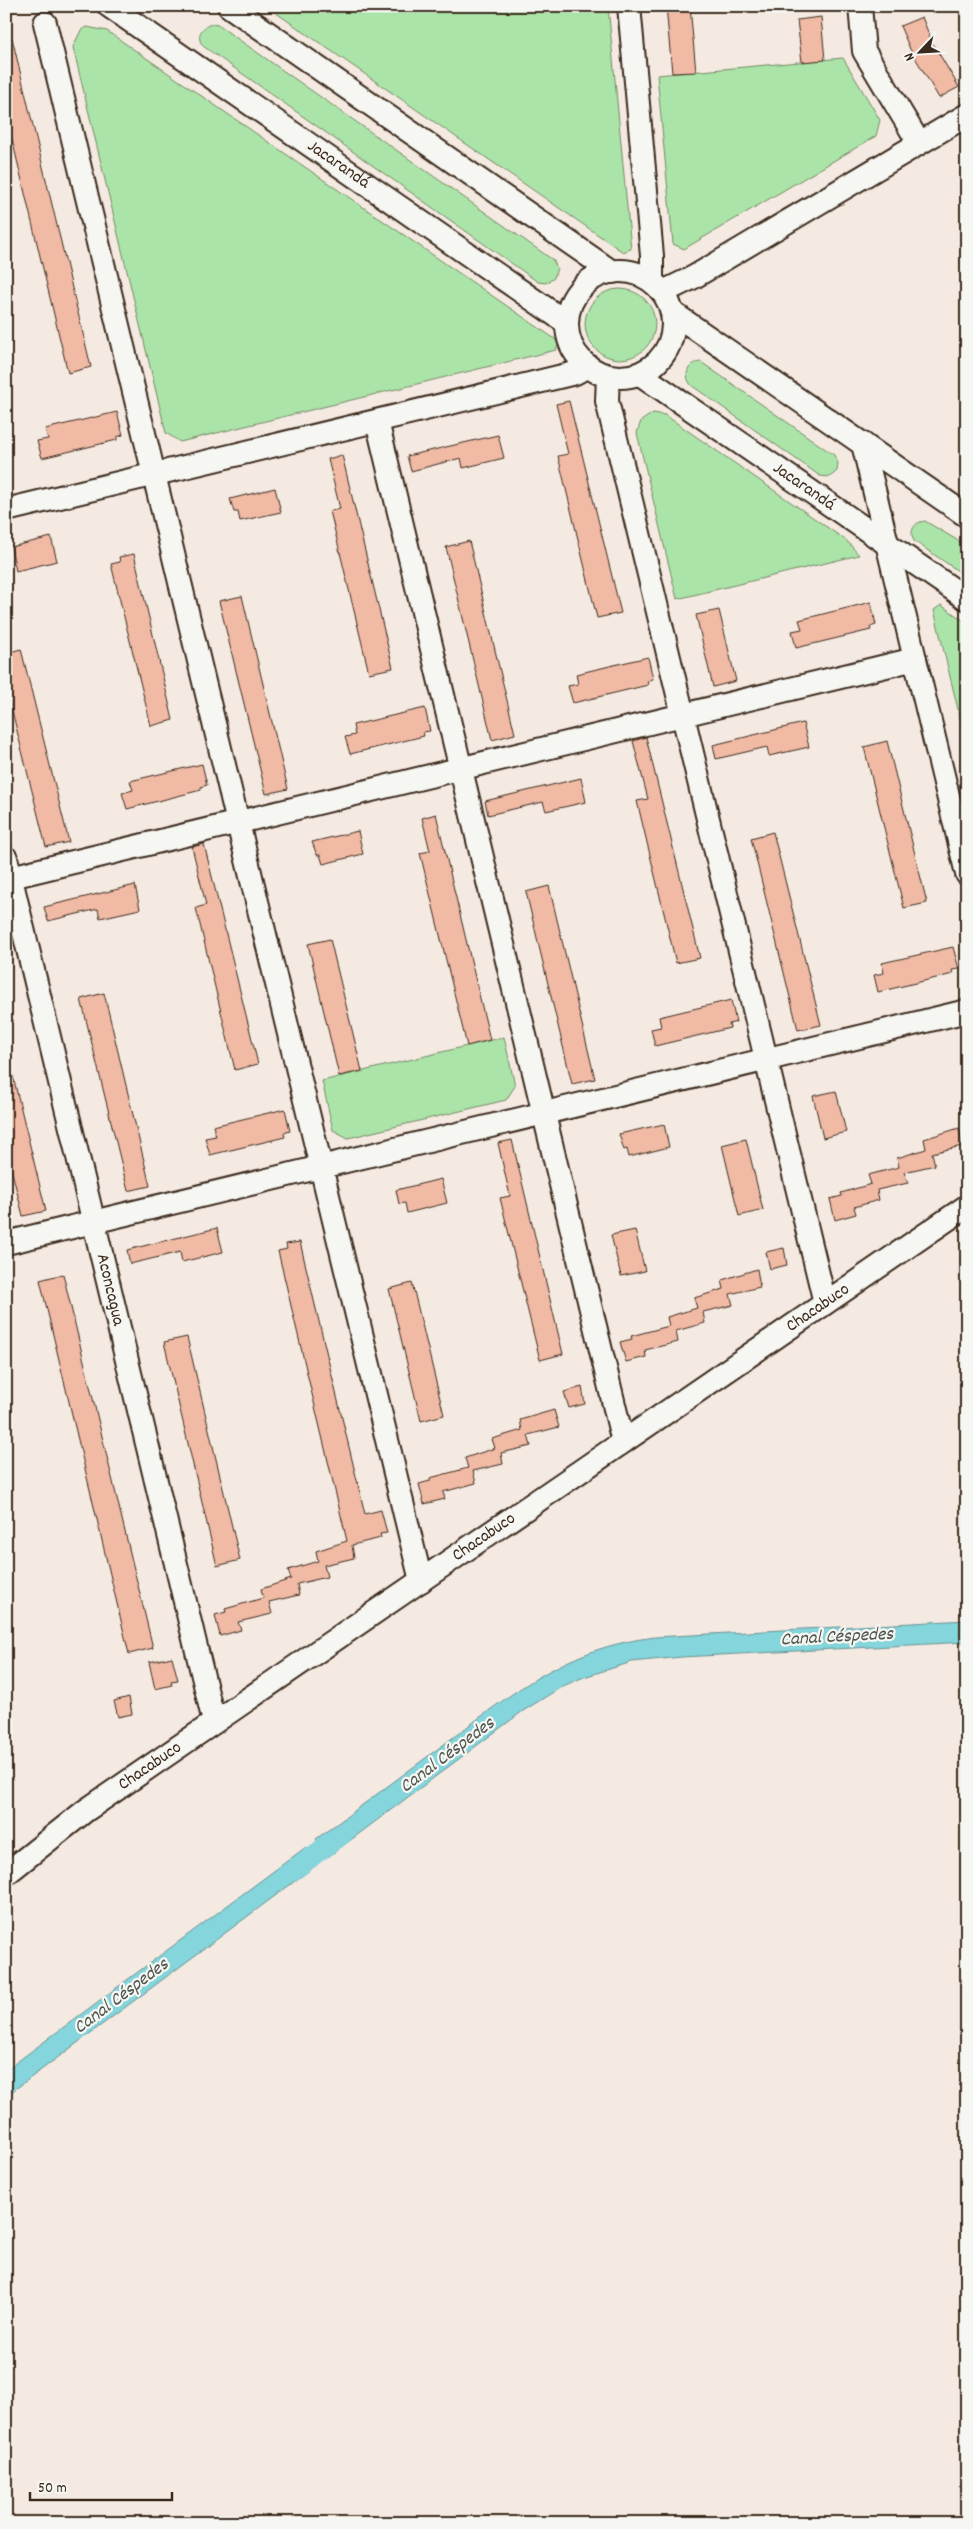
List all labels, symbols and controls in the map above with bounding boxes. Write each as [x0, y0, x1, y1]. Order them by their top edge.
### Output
north arrow [896, 28, 946, 78]
text: N [899, 49, 921, 64]
street label: Jacarandá [302, 134, 375, 195]
street label: Jacarandá [767, 456, 841, 517]
street label: Aconcagua [89, 1251, 131, 1329]
street label: Chacabuco [781, 1277, 855, 1339]
street label: Chacabuco [447, 1507, 521, 1568]
water label: Canal Céspedes [780, 1622, 895, 1654]
water label: Canal Céspedes [395, 1711, 502, 1801]
street label: Chacabuco [113, 1736, 187, 1797]
water label: Canal Céspedes [69, 1952, 176, 2042]
scale bar [30, 2469, 172, 2501]
text: 50 m [38, 2478, 67, 2500]

